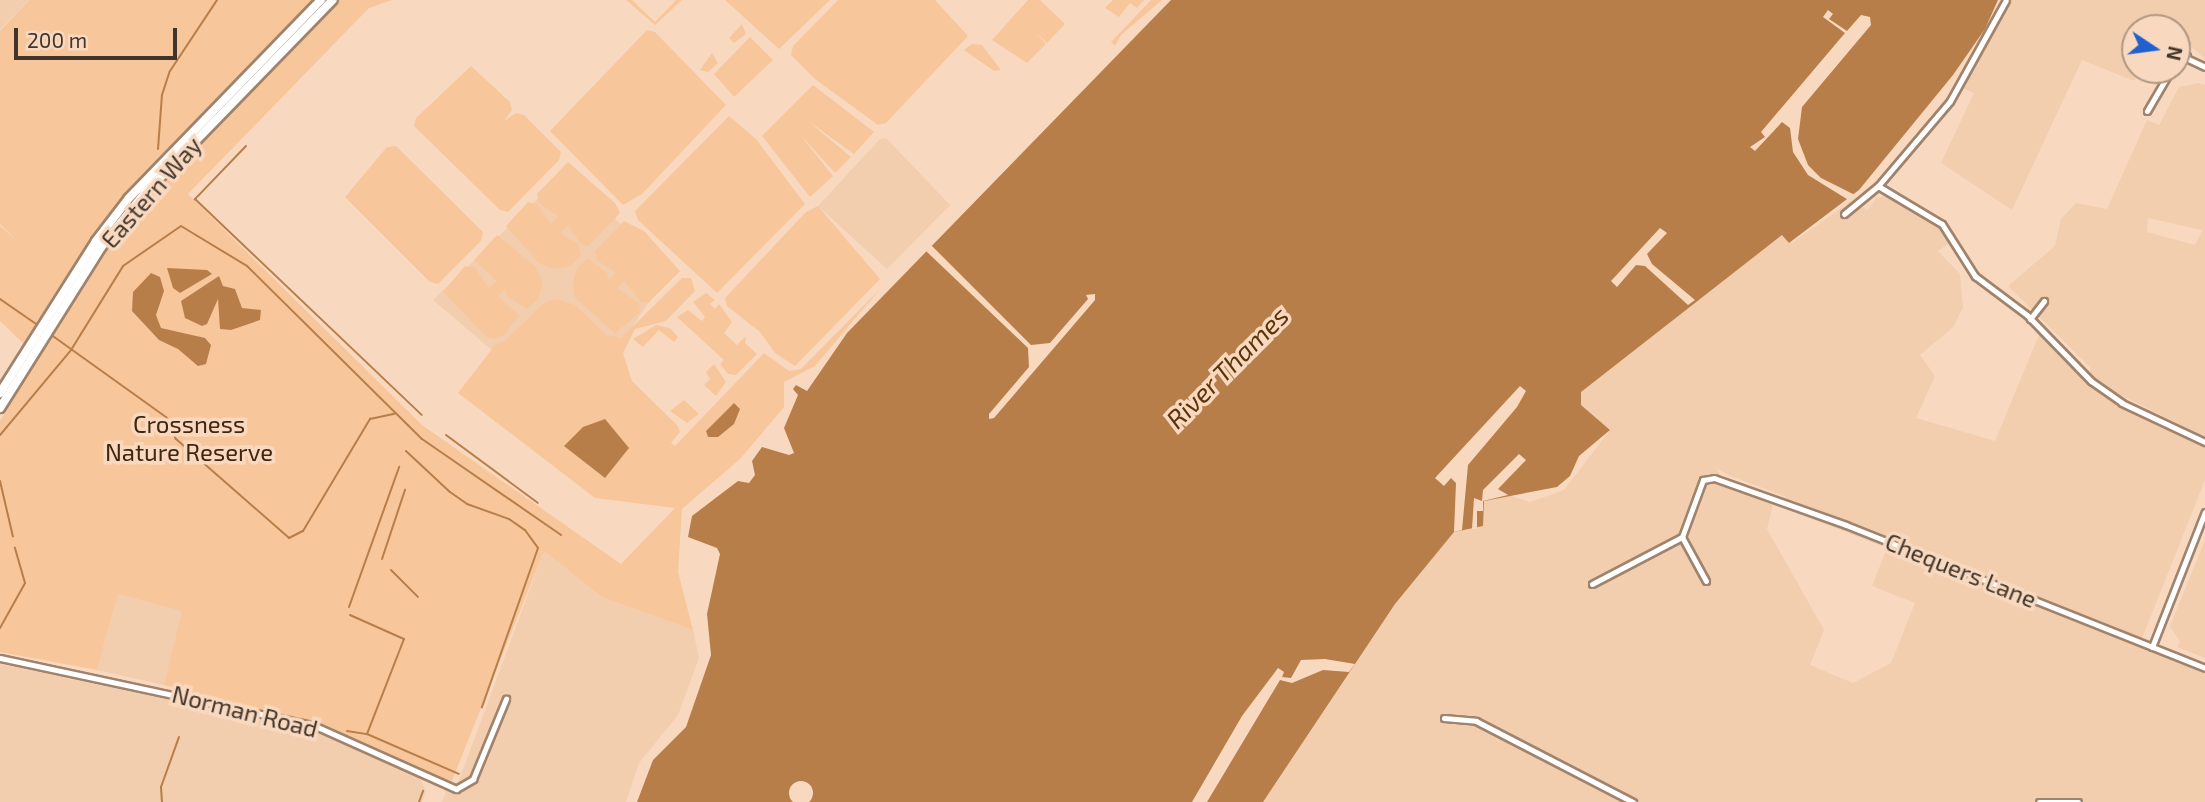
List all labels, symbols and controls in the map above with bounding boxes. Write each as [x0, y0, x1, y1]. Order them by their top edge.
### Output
scale bar [18, 14, 180, 58]
north arrow [2121, 14, 2191, 84]
text: 200 m [27, 27, 87, 52]
text: N [2162, 44, 2188, 63]
street label: Eastern Way [95, 130, 207, 254]
water label: River Thames [1159, 299, 1295, 435]
park label: Crossness Nature Reserve [105, 410, 273, 466]
street label: Chequers Lane [1881, 527, 2041, 613]
street label: Norman Road [169, 679, 321, 743]

